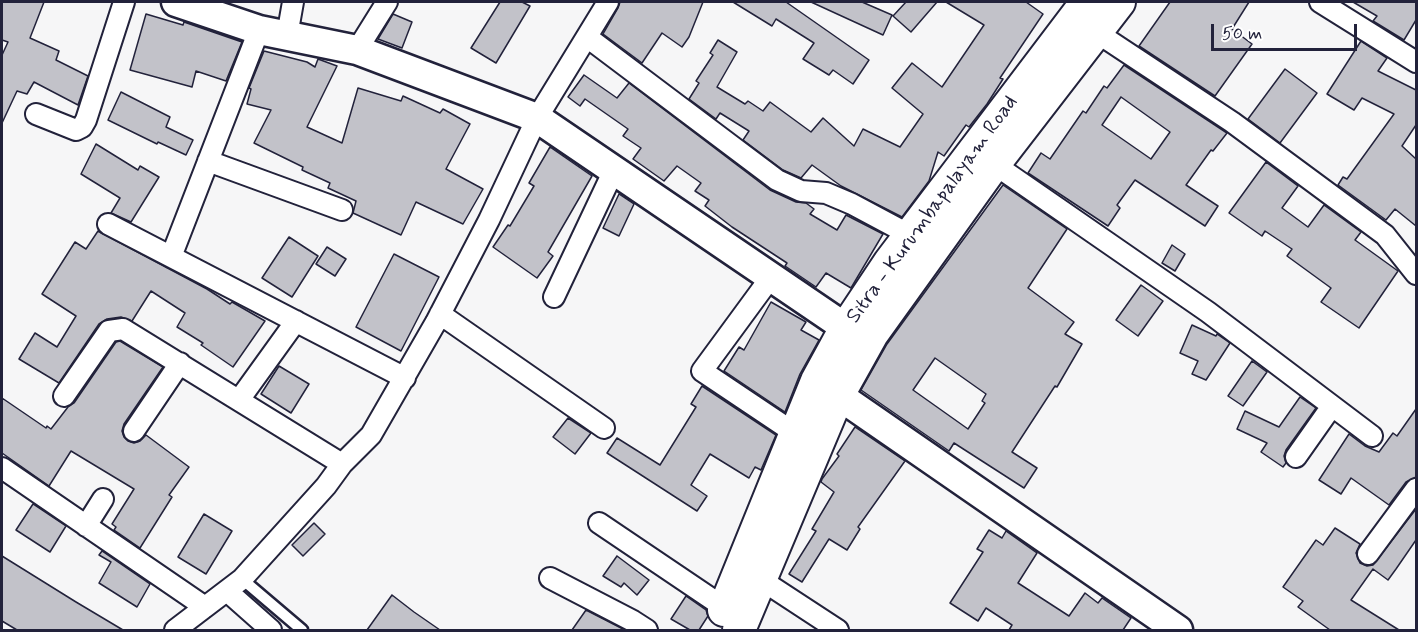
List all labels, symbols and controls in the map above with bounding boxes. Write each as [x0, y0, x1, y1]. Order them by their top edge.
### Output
scale bar [1214, 12, 1360, 50]
text: 50 m [1222, 22, 1262, 46]
street label: Sitra - Kurumbapalayam Road [842, 91, 1024, 329]

